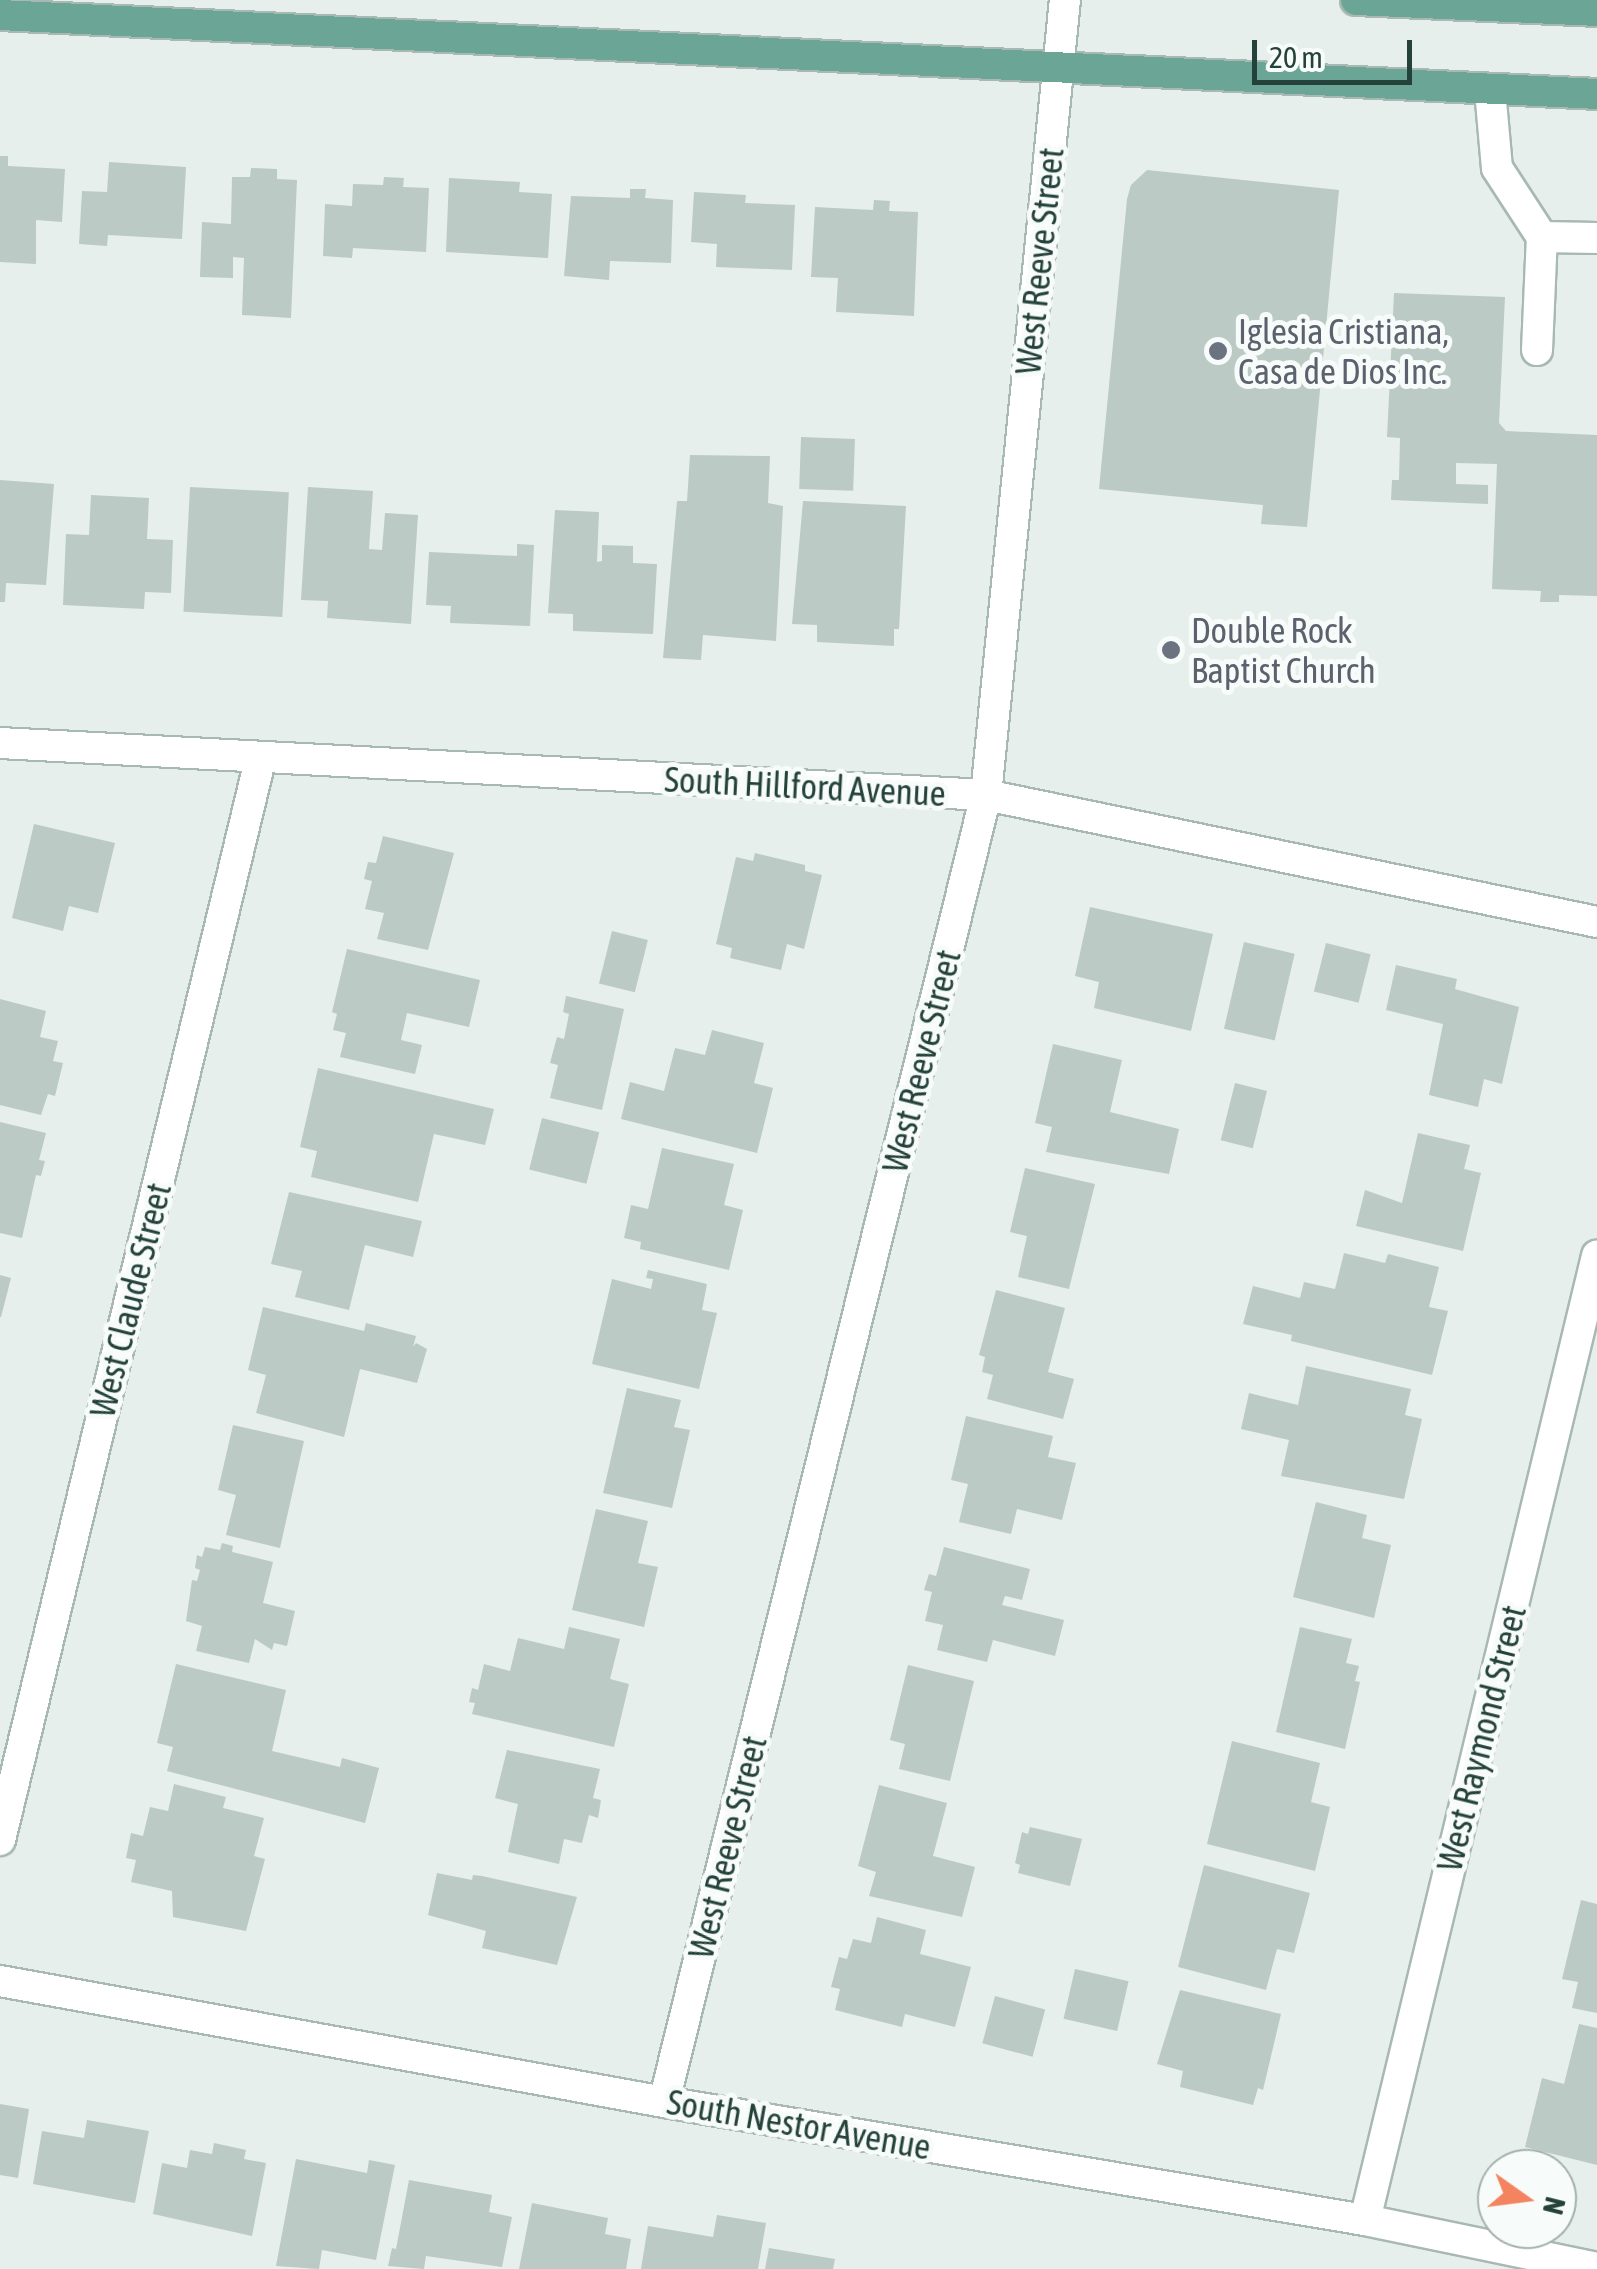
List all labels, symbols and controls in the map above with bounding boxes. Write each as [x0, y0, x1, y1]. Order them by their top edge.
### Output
scale bar [1257, 20, 1417, 82]
text: 20 m [1269, 40, 1323, 74]
street label: West Reeve Street [1006, 146, 1072, 376]
place label: Iglesia Cristiana, Casa de Dios Inc. [1238, 310, 1449, 392]
marker: Iglesia Cristiana, Casa de Dios Inc. [1207, 340, 1229, 362]
place label: Double Rock Baptist Church [1191, 609, 1376, 691]
marker: Double Rock Baptist Church [1160, 639, 1182, 661]
street label: South Hillford Avenue [663, 758, 947, 814]
street label: West Reeve Street [873, 945, 969, 1177]
street label: West Claude Street [81, 1179, 179, 1421]
street label: West Raymond Street [1428, 1601, 1534, 1875]
street label: West Reeve Street [679, 1731, 775, 1963]
street label: South Nestor Avenue [664, 2080, 934, 2168]
north arrow [1477, 2149, 1577, 2249]
text: N [1537, 2194, 1572, 2218]

